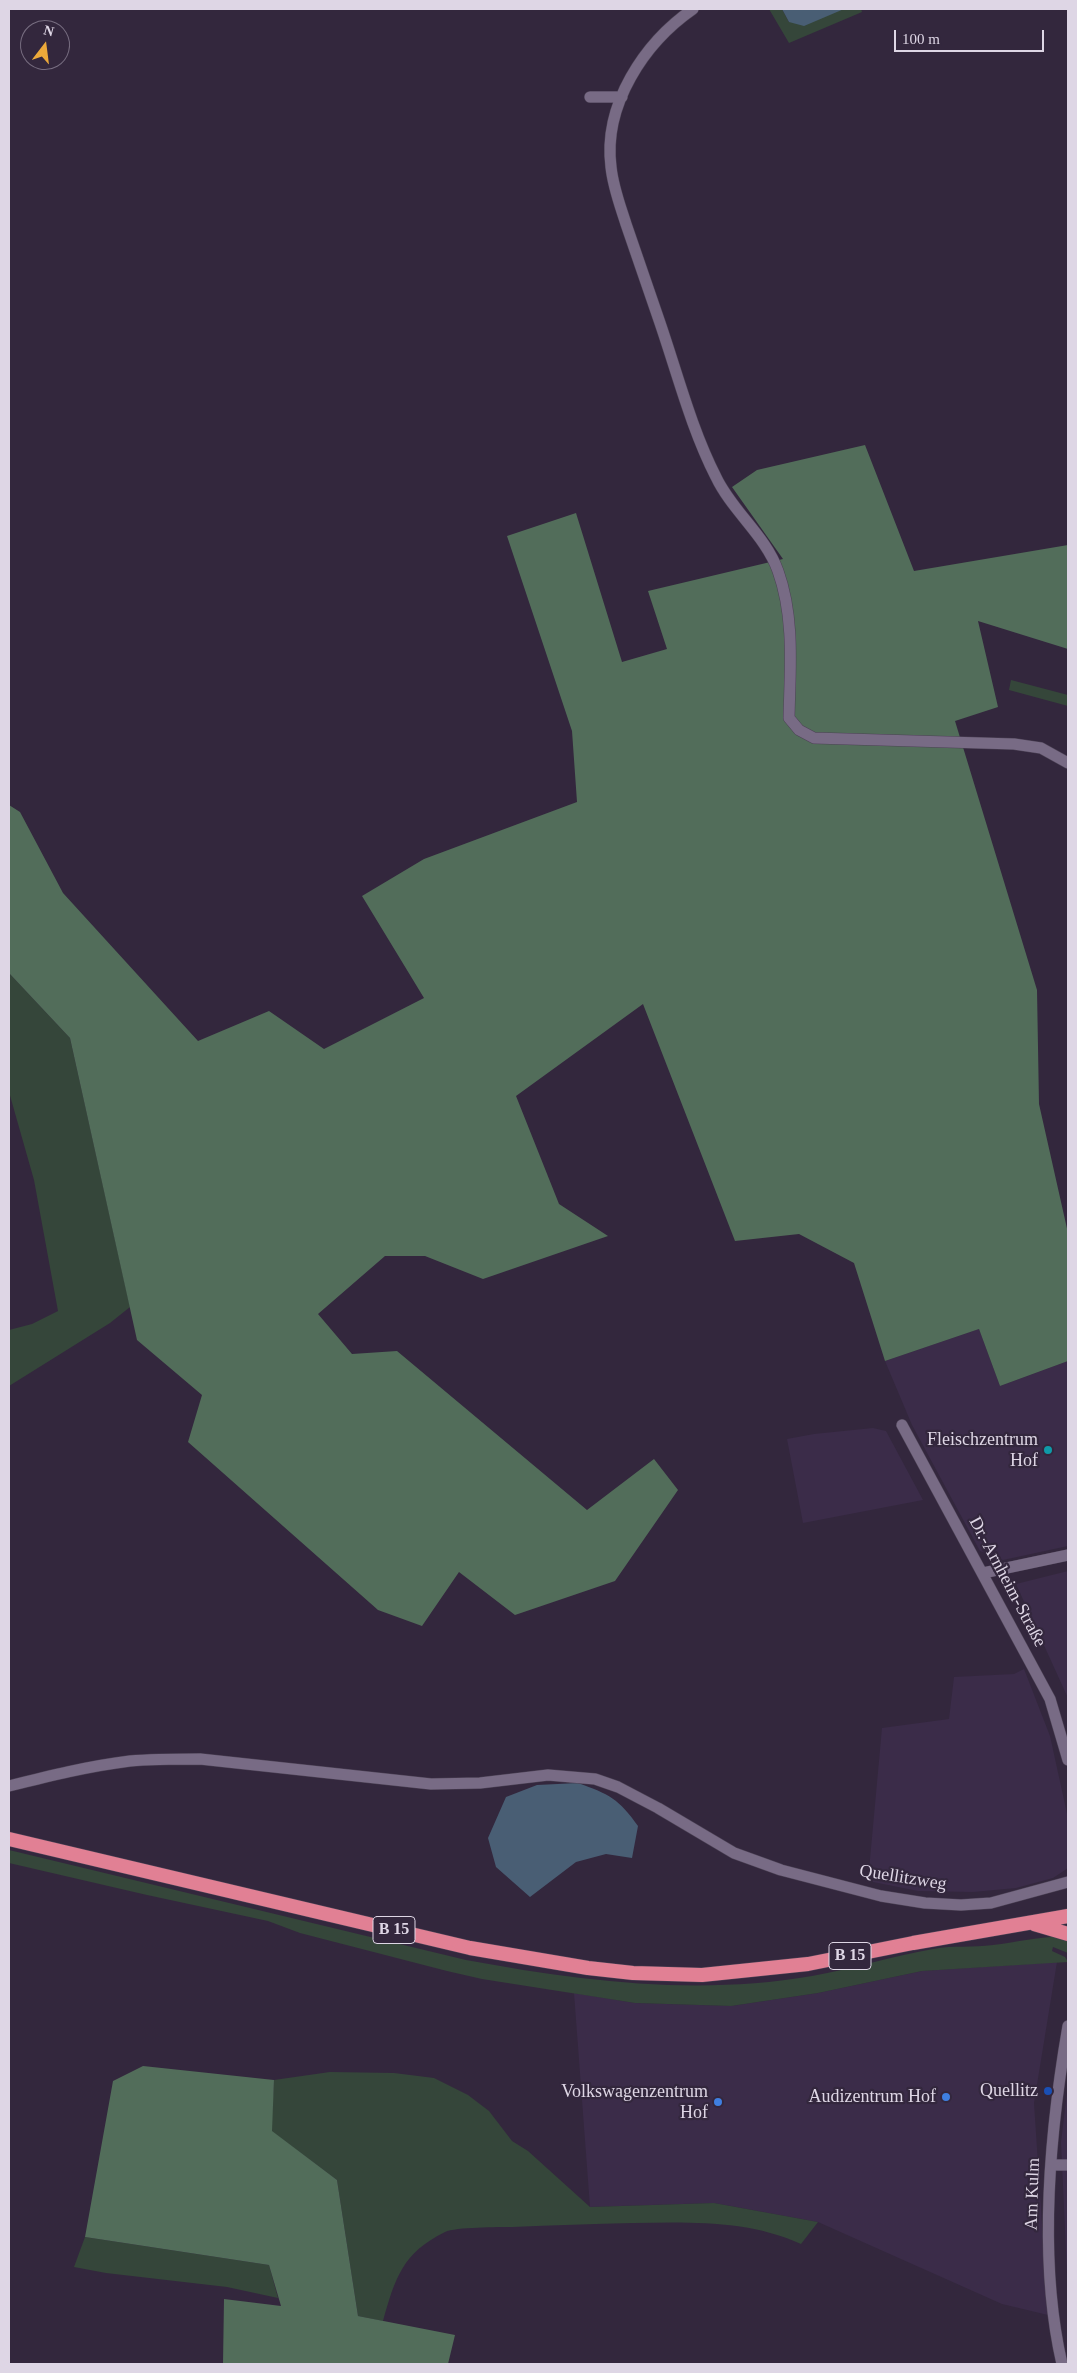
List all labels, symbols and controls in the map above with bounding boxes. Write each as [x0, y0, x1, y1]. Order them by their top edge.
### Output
north arrow [20, 20, 70, 70]
scale bar [897, 20, 1047, 52]
text: N [42, 22, 56, 40]
text: 100 m [902, 31, 940, 47]
place label: Fleischzentrum Hof [927, 1429, 1038, 1472]
marker: Fleischzentrum Hof [1042, 1444, 1054, 1456]
street label: Dr.-Arnheim-Straße [964, 1513, 1050, 1651]
street label: Quellitzweg [858, 1860, 948, 1896]
road number: B 15 [373, 1916, 415, 1944]
road number: B 15 [829, 1942, 871, 1970]
place label: Quellitz [980, 2080, 1038, 2102]
place label: Volkswagenzentrum Hof [561, 2081, 708, 2124]
marker: Quellitz [1042, 2085, 1054, 2097]
place label: Audizentrum Hof [809, 2086, 936, 2108]
marker: Audizentrum Hof [940, 2091, 952, 2103]
marker: Volkswagenzentrum Hof [712, 2096, 724, 2108]
street label: Am Kulm [1021, 2157, 1045, 2231]

